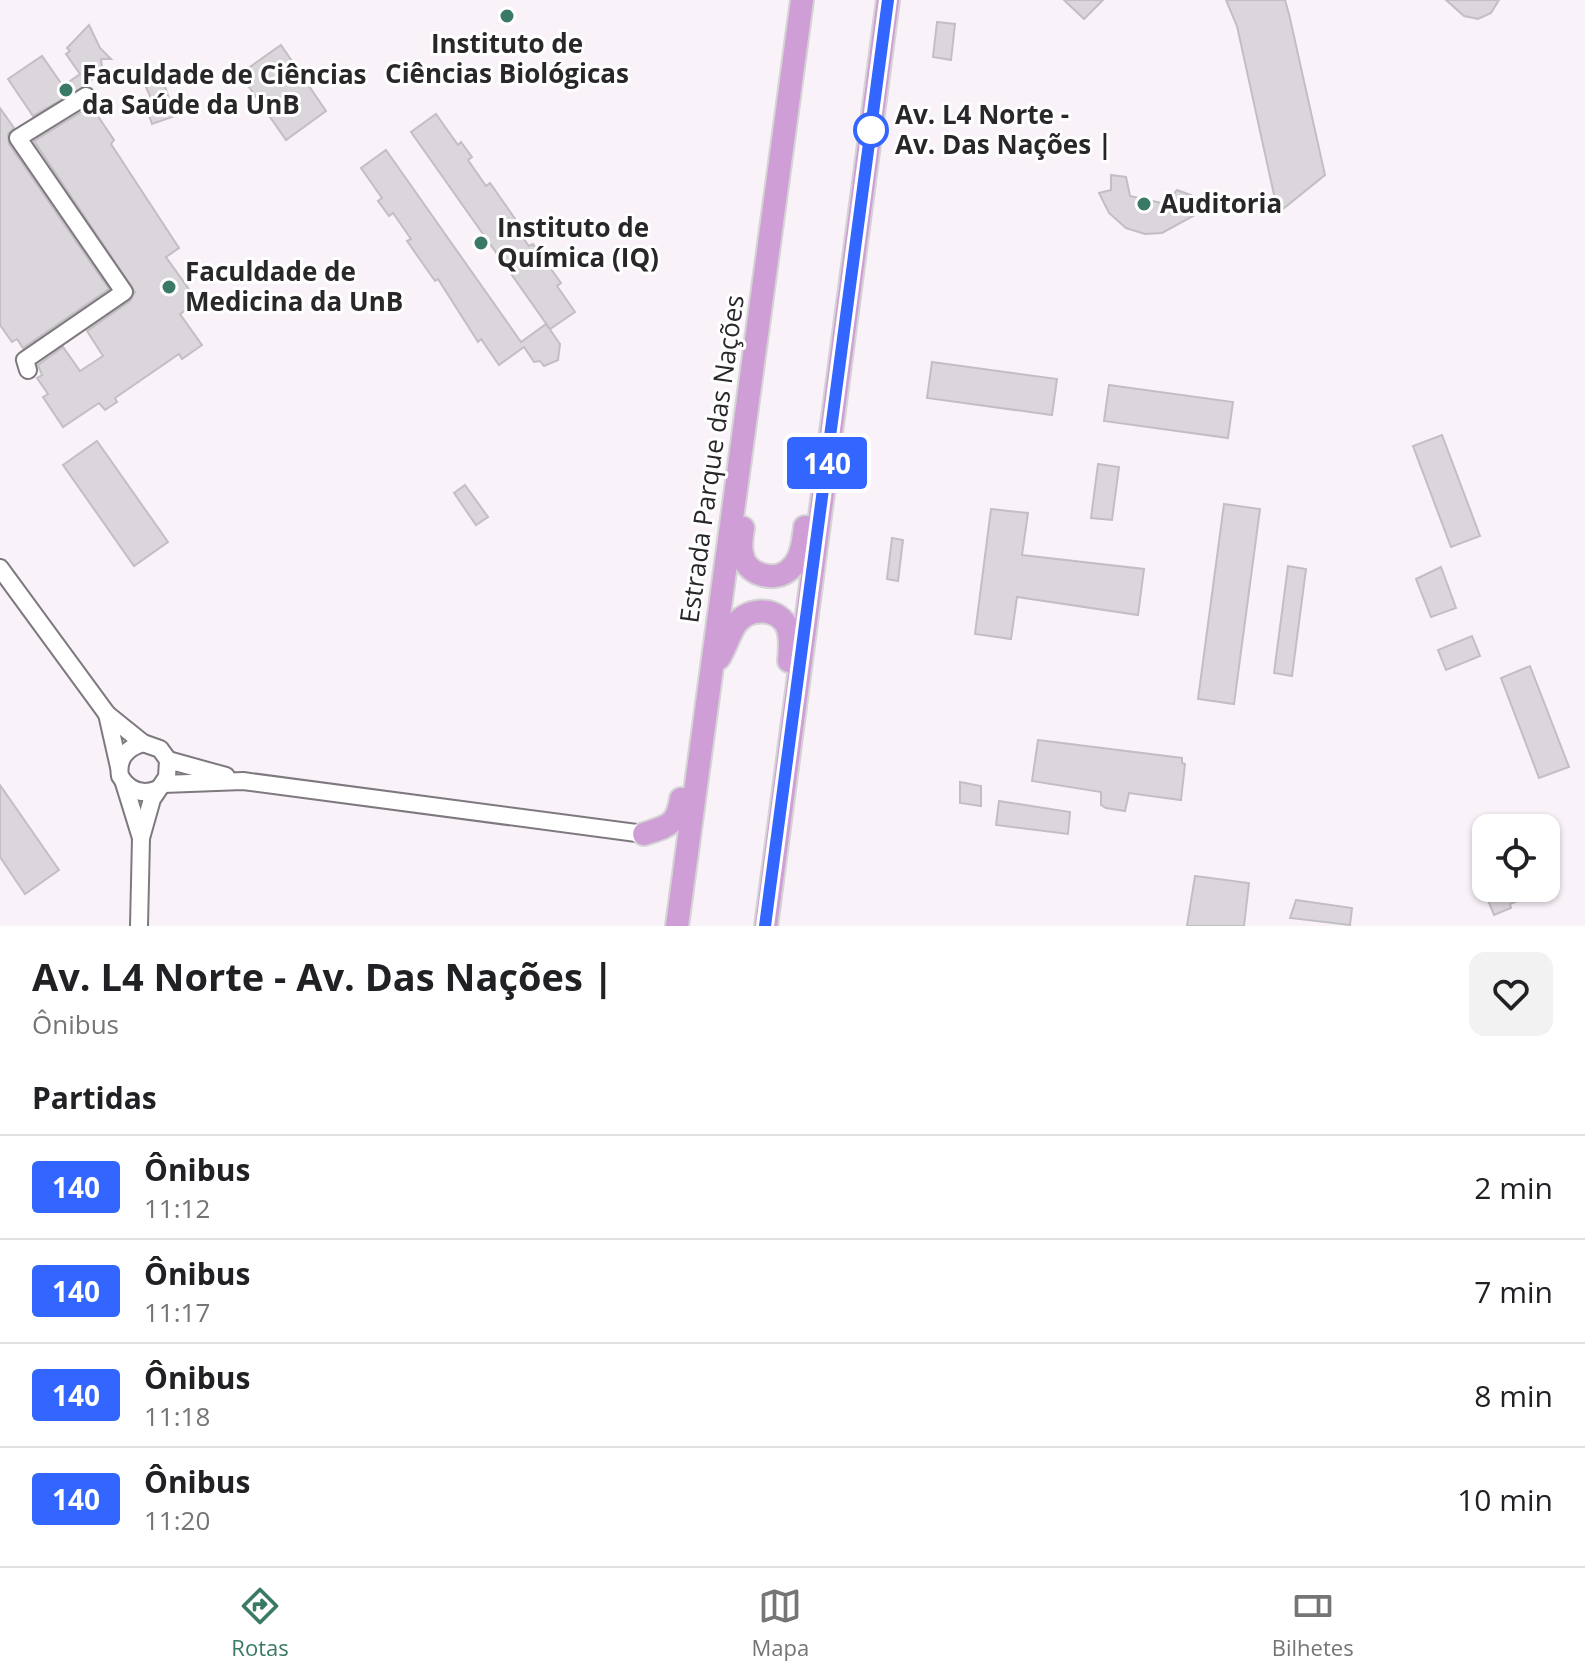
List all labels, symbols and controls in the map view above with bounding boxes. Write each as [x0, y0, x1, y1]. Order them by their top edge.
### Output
marker: Instituto de Ciências Biológicas [498, 7, 516, 25]
place label: Instituto de Ciências Biológicas [385, 25, 629, 91]
place label: Faculdade de Ciências da Saúde da UnB [82, 56, 367, 122]
marker: Faculdade de Ciências da Saúde da UnB [57, 81, 75, 99]
place label: Av. L4 Norte - Av. Das Nações | [895, 96, 1112, 162]
marker: Av. L4 Norte - Av. Das Nações | [854, 113, 888, 147]
place label: Auditoria [1160, 185, 1282, 221]
marker: Auditoria [1135, 195, 1153, 213]
place label: Instituto de Química (IQ) [497, 209, 659, 275]
marker: Instituto de Química (IQ) [472, 234, 490, 252]
place label: Faculdade de Medicina da UnB [185, 253, 403, 319]
marker: Faculdade de Medicina da UnB [160, 278, 178, 296]
street label: Estrada Parque das Nações [670, 293, 752, 625]
line badge: 140 [781, 437, 873, 489]
text: 140 [803, 444, 851, 482]
map controls [1472, 814, 1560, 902]
button: locate [1472, 814, 1560, 902]
text: Av. L4 Norte - Av. Das Nações | [32, 950, 614, 1002]
button: heart [1469, 952, 1553, 1036]
text: Ônibus [32, 1006, 119, 1042]
text: Partidas [32, 1077, 157, 1118]
text: Ônibus [144, 1149, 250, 1190]
text: 2 min [1474, 1167, 1553, 1208]
text: 140 [52, 1168, 100, 1206]
text: 11:12 [144, 1190, 210, 1226]
text: Ônibus [144, 1253, 250, 1294]
text: 7 min [1474, 1271, 1553, 1312]
text: 140 [52, 1272, 100, 1310]
text: 11:17 [144, 1294, 210, 1330]
text: Ônibus [144, 1357, 250, 1398]
text: 8 min [1474, 1375, 1553, 1416]
text: 140 [52, 1376, 100, 1414]
text: 11:18 [144, 1398, 210, 1434]
text: Ônibus [144, 1461, 250, 1502]
text: 10 min [1457, 1479, 1553, 1520]
text: 140 [52, 1480, 100, 1518]
text: 11:20 [144, 1502, 210, 1538]
tab: Rotas [231, 1584, 289, 1662]
tab: Mapa [751, 1584, 809, 1662]
tab: Bilhetes [1272, 1584, 1354, 1662]

